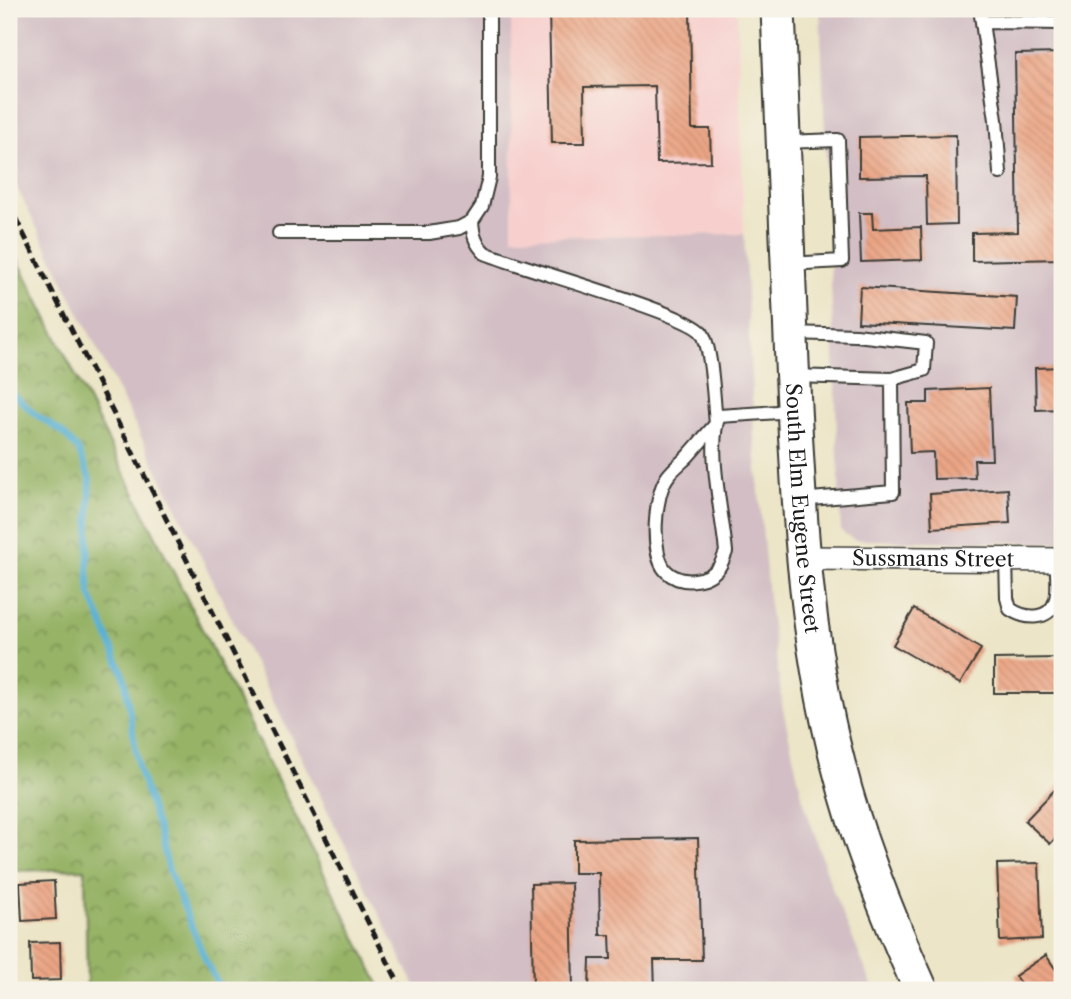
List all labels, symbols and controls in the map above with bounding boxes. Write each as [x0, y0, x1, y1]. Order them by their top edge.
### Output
street label: South Elm Eugene Street [781, 383, 825, 635]
street label: Sussmans Street [852, 545, 1015, 572]

